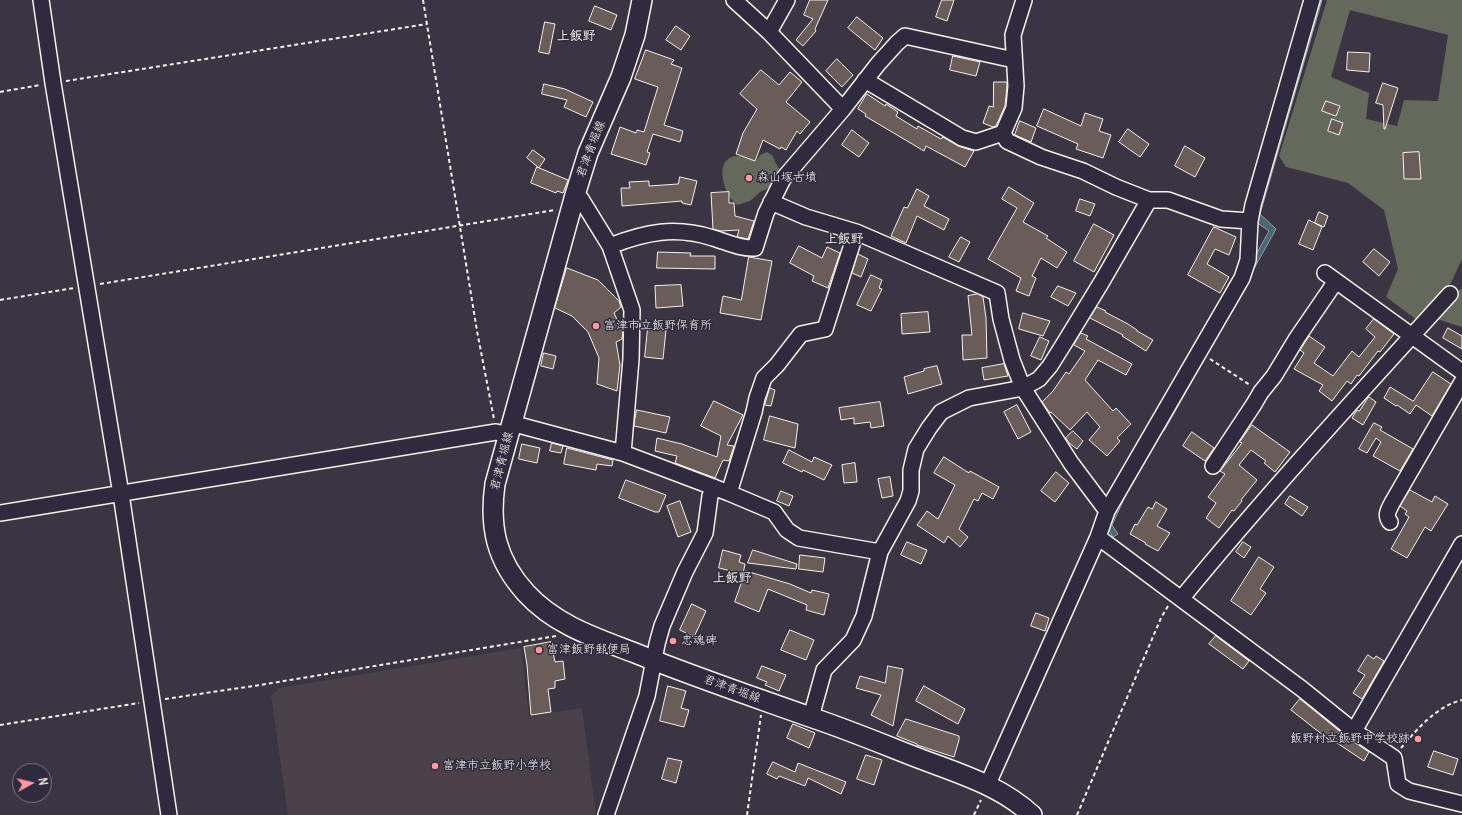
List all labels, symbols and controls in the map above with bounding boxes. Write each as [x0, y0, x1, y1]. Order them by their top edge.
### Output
district label: 上飯野 [557, 28, 595, 44]
street label: 君津青堀線 [574, 118, 608, 180]
place label: 森山塚古墳 [757, 171, 817, 185]
marker: 森山塚古墳 [744, 173, 754, 183]
district label: 上飯野 [825, 231, 863, 247]
place label: 富津市立飯野保育所 [604, 319, 712, 333]
marker: 富津市立飯野保育所 [591, 321, 601, 331]
street label: 君津青堀線 [488, 430, 516, 492]
district label: 上飯野 [713, 570, 751, 586]
place label: 忠魂碑 [681, 634, 717, 648]
marker: 忠魂碑 [668, 636, 678, 646]
place label: 富津飯野郵便局 [547, 643, 631, 657]
marker: 富津飯野郵便局 [534, 645, 544, 655]
street label: 君津青堀線 [701, 672, 763, 706]
place label: 飯野村立飯野中学校跡 [1290, 732, 1410, 746]
marker: 飯野村立飯野中学校跡 [1413, 734, 1423, 744]
place label: 富津市立飯野小学校 [443, 759, 551, 773]
marker: 富津市立飯野小学校 [430, 761, 440, 771]
north arrow [12, 763, 52, 803]
text: N [35, 777, 50, 786]

